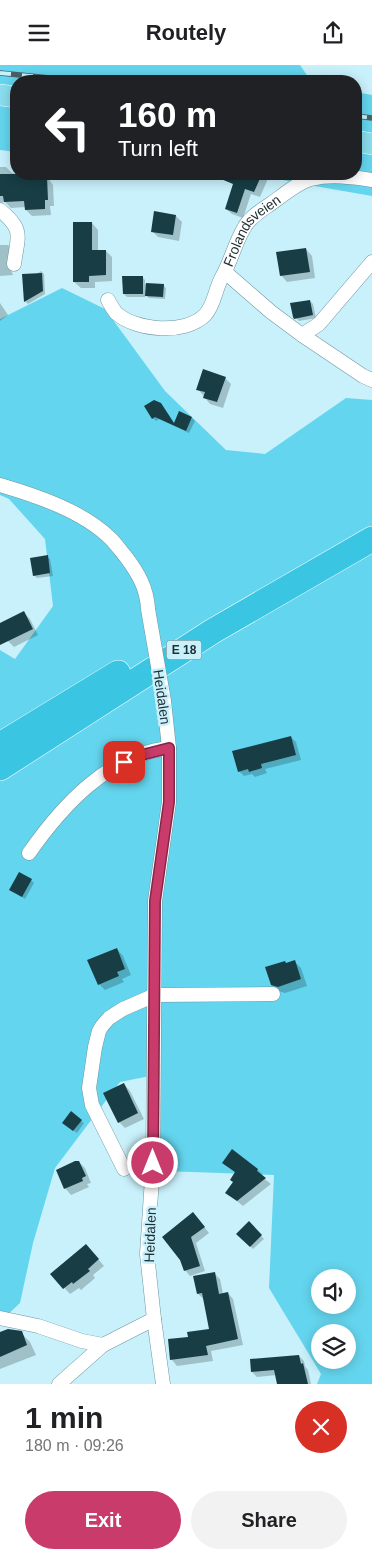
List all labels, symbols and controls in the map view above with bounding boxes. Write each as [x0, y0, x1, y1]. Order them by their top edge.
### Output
icon: menu [25, 19, 53, 47]
icon: share [319, 19, 347, 47]
text: Routely [146, 20, 226, 45]
icon: left [35, 95, 100, 160]
text: 160 m [118, 95, 217, 134]
text: Turn left [118, 136, 198, 161]
street label: Frolandsveien [220, 191, 284, 269]
road number: E 18 [166, 641, 202, 659]
street label: Heidalen [150, 669, 174, 725]
pin [103, 741, 145, 783]
icon: arrive [110, 748, 138, 776]
position arrow [126, 1136, 178, 1188]
street label: Heidalen [141, 1207, 159, 1263]
map controls [311, 1269, 356, 1369]
button: sound [311, 1269, 356, 1314]
button: layers [311, 1324, 356, 1369]
text: 1 min [25, 1401, 103, 1434]
button: close [295, 1401, 347, 1453]
text: 180 m · 09:26 [25, 1437, 124, 1454]
button: Exit [25, 1491, 181, 1549]
button: Share [191, 1491, 347, 1549]

